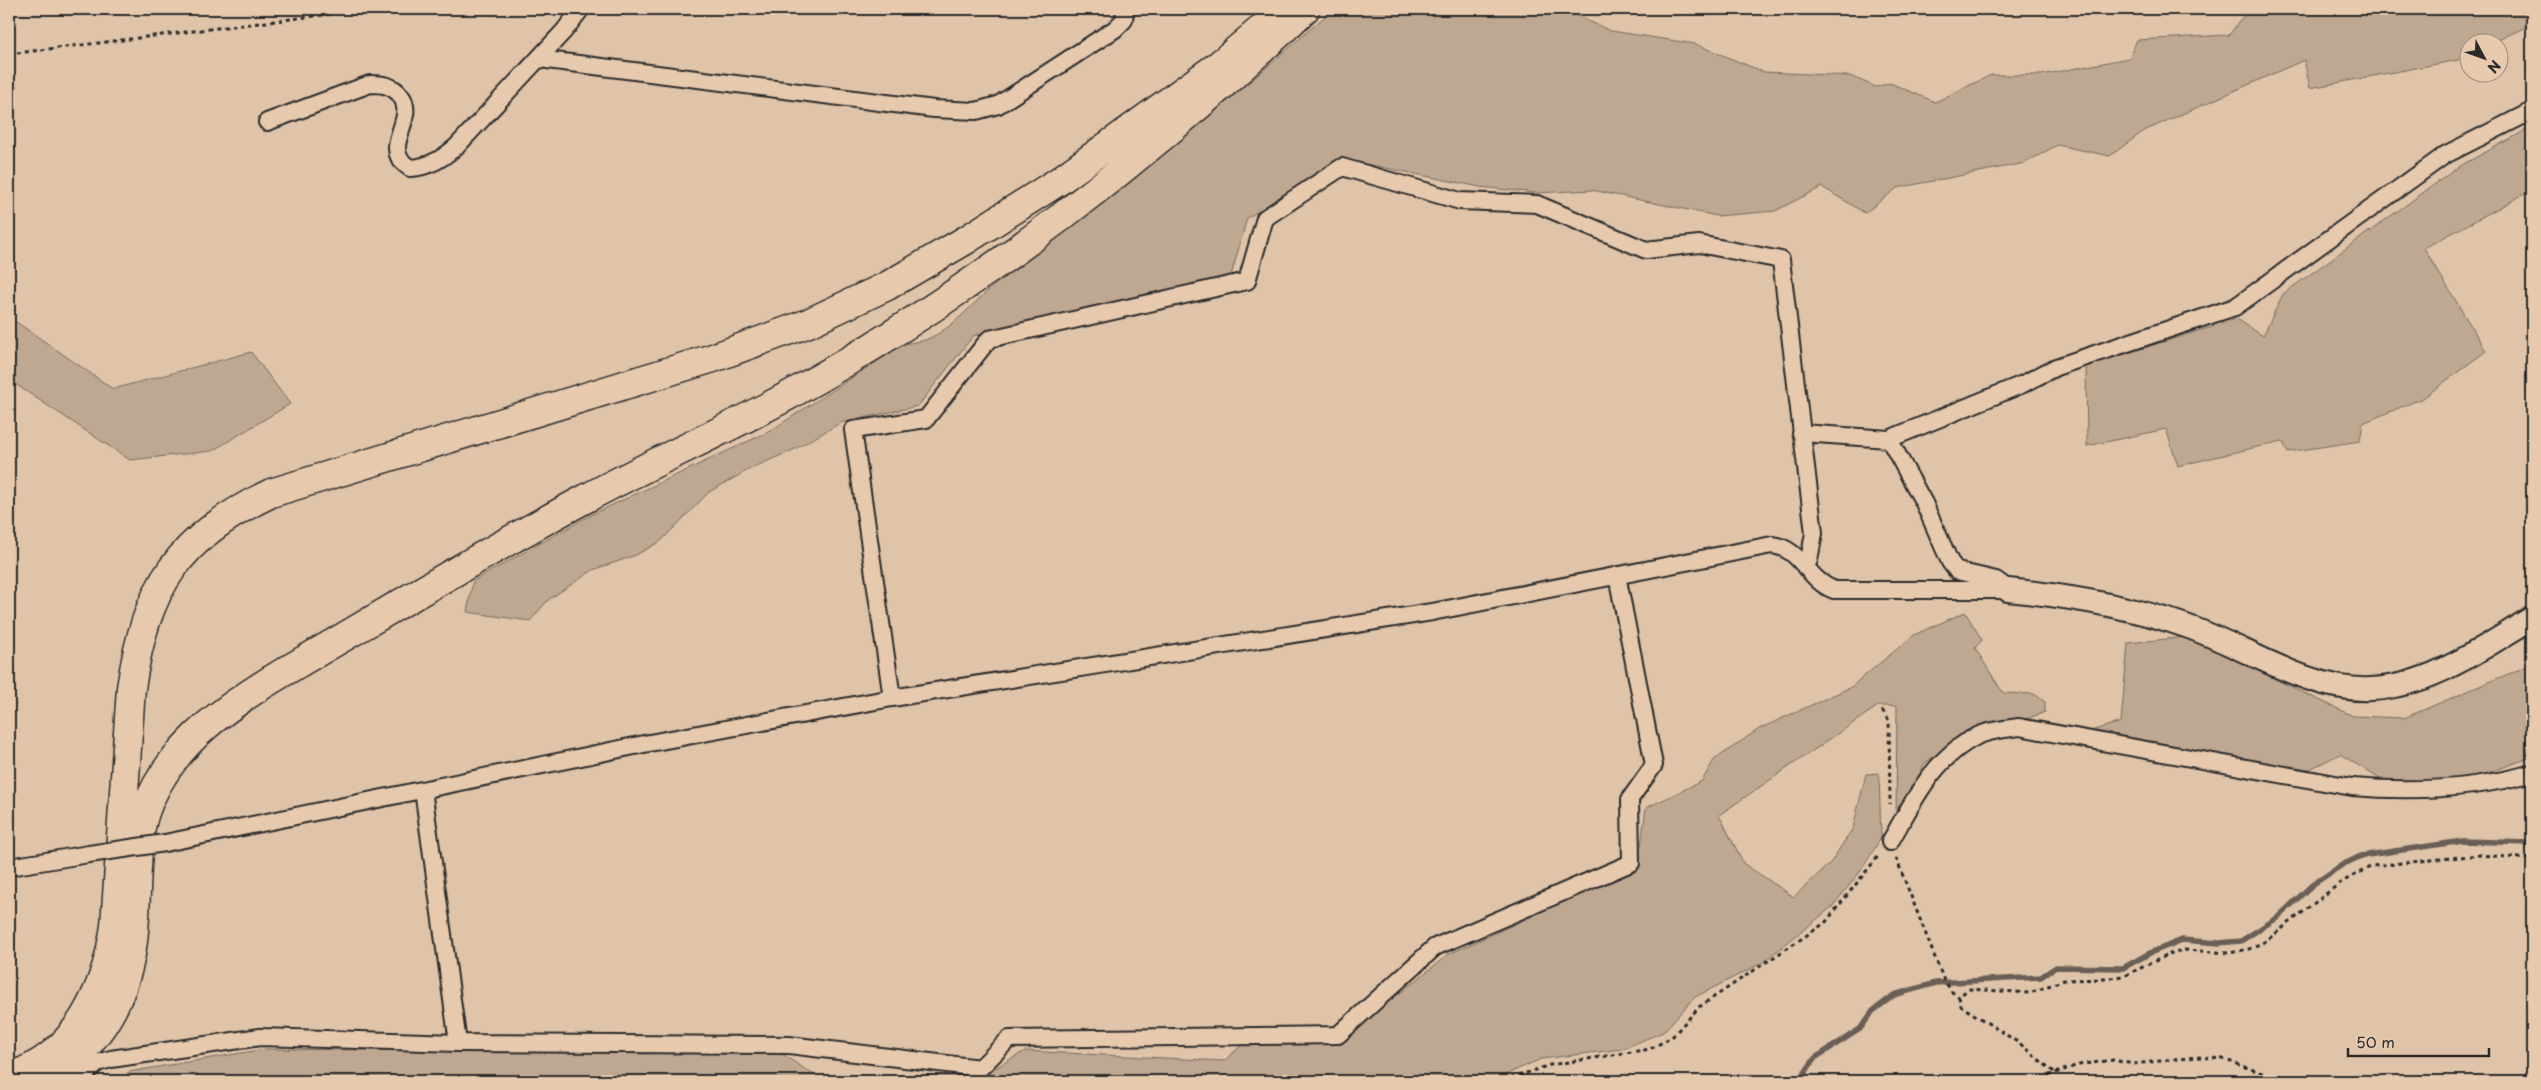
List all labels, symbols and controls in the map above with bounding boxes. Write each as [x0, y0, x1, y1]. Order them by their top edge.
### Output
north arrow [2458, 32, 2508, 82]
text: N [2483, 56, 2506, 78]
scale bar [2348, 1025, 2490, 1057]
text: 50 m [2356, 1030, 2395, 1053]

